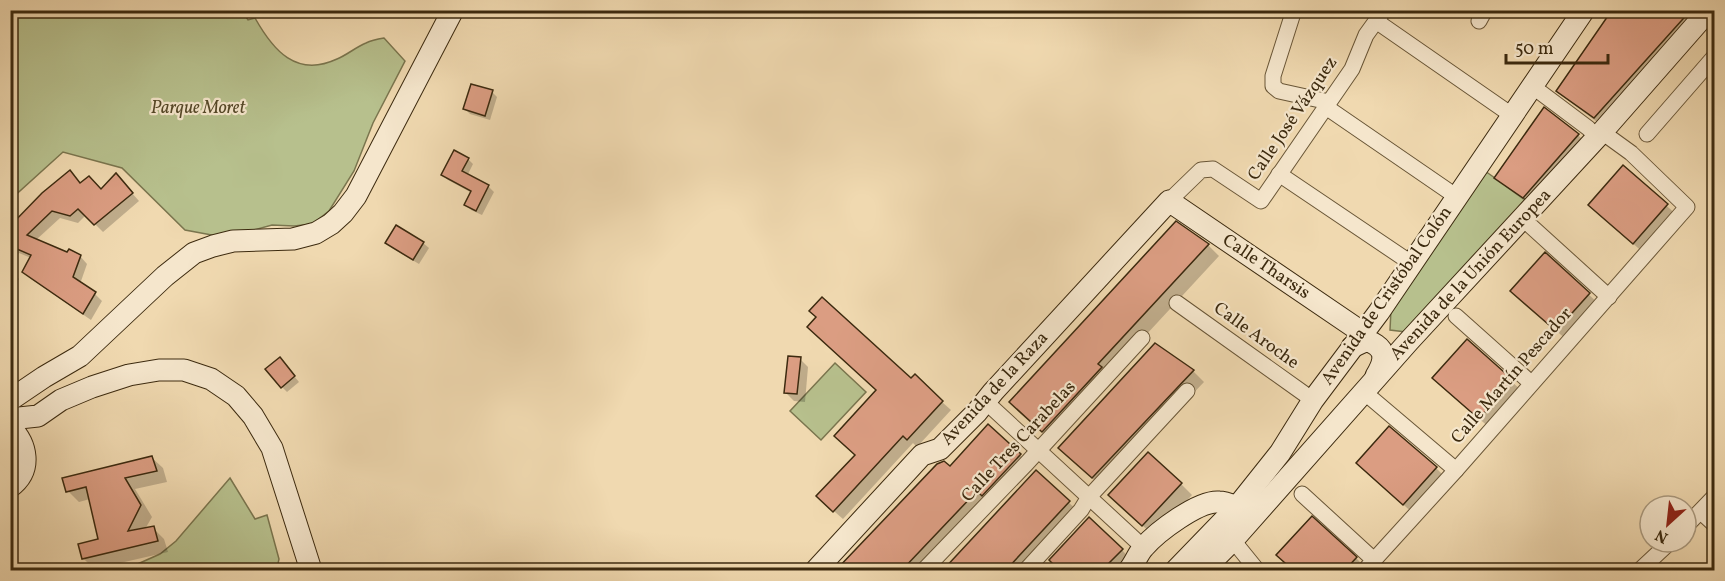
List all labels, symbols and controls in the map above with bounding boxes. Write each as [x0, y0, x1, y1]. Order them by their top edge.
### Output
scale bar [1506, 27, 1608, 65]
text: 50 m [1515, 37, 1554, 62]
street label: Calle José Vázquez [1242, 52, 1344, 186]
park label: Parque Moret [151, 96, 246, 121]
street label: Avenida de la Unión Europea [1385, 184, 1557, 366]
street label: Avenida de Cristóbal Colón [1316, 201, 1459, 390]
street label: Calle Tharsis [1217, 228, 1315, 306]
street label: Calle Aroche [1208, 296, 1304, 376]
street label: Calle Martín Pescador [1446, 302, 1579, 450]
street label: Avenida de la Raza [935, 326, 1055, 452]
street label: Calle Tres Carabelas [956, 376, 1082, 508]
north arrow [1638, 494, 1698, 554]
text: N [1652, 523, 1672, 548]

